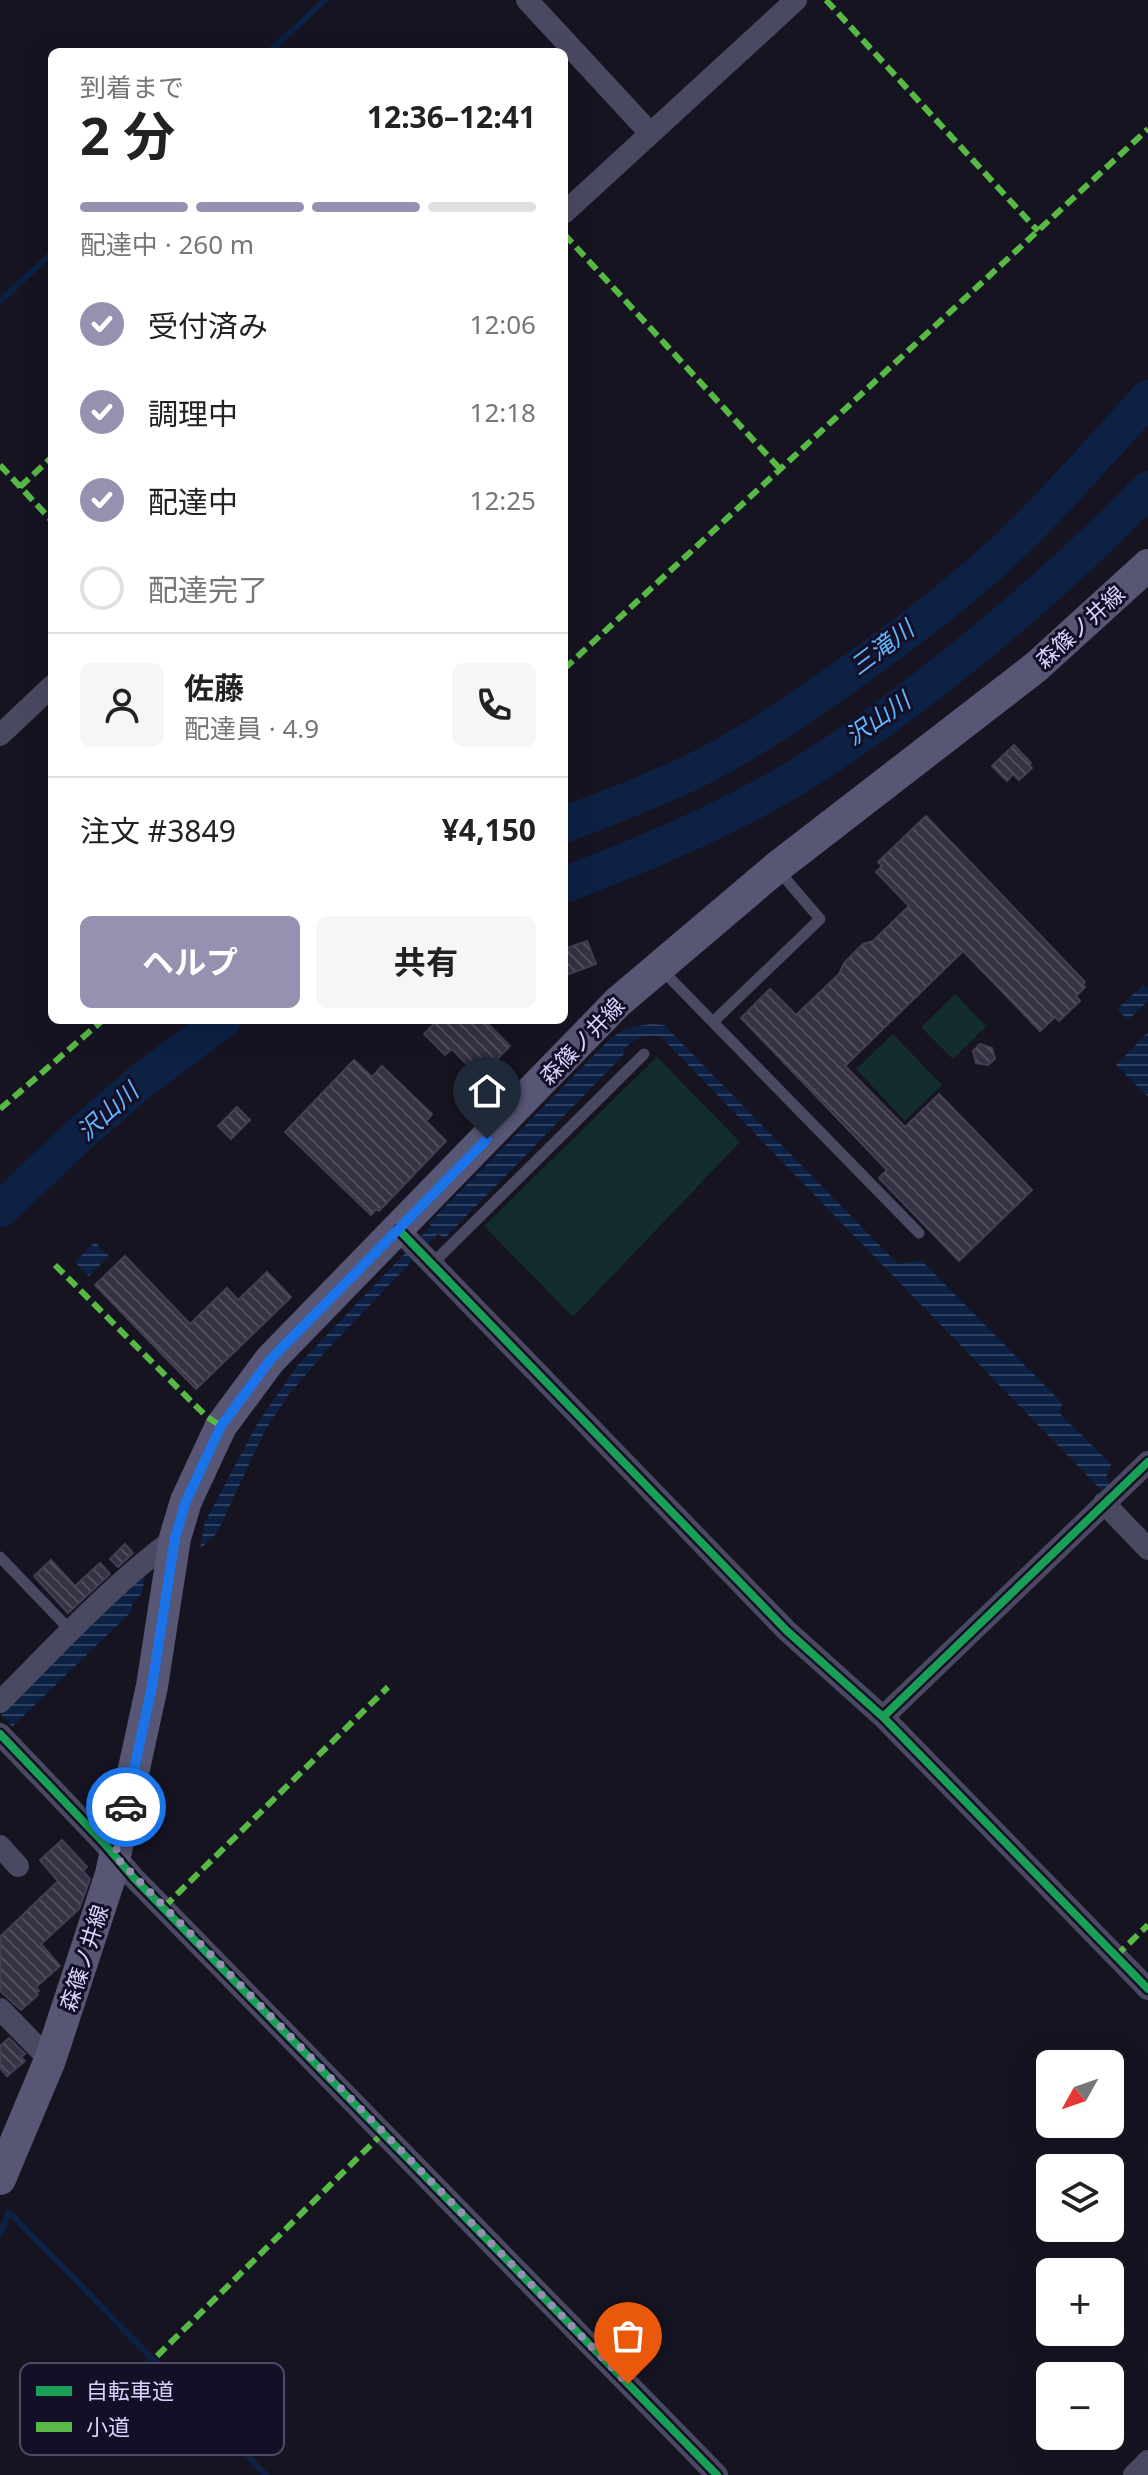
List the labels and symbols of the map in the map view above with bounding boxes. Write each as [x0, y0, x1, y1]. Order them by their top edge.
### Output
street label: 森篠ノ井線 [1028, 578, 1130, 674]
water label: 三滝川 [842, 610, 922, 682]
water label: 沢山川 [838, 682, 919, 752]
street label: 森篠ノ井線 [532, 990, 630, 1090]
pin [453, 1057, 521, 1139]
water label: 沢山川 [69, 1073, 147, 1147]
courier [86, 1767, 166, 1847]
street label: 森篠ノ井線 [52, 1901, 114, 2015]
north arrow [1036, 2050, 1124, 2138]
pin [594, 2302, 662, 2384]
legend [20, 2363, 284, 2455]
text: 自転車道 [86, 2375, 174, 2405]
text: 小道 [86, 2411, 130, 2441]

